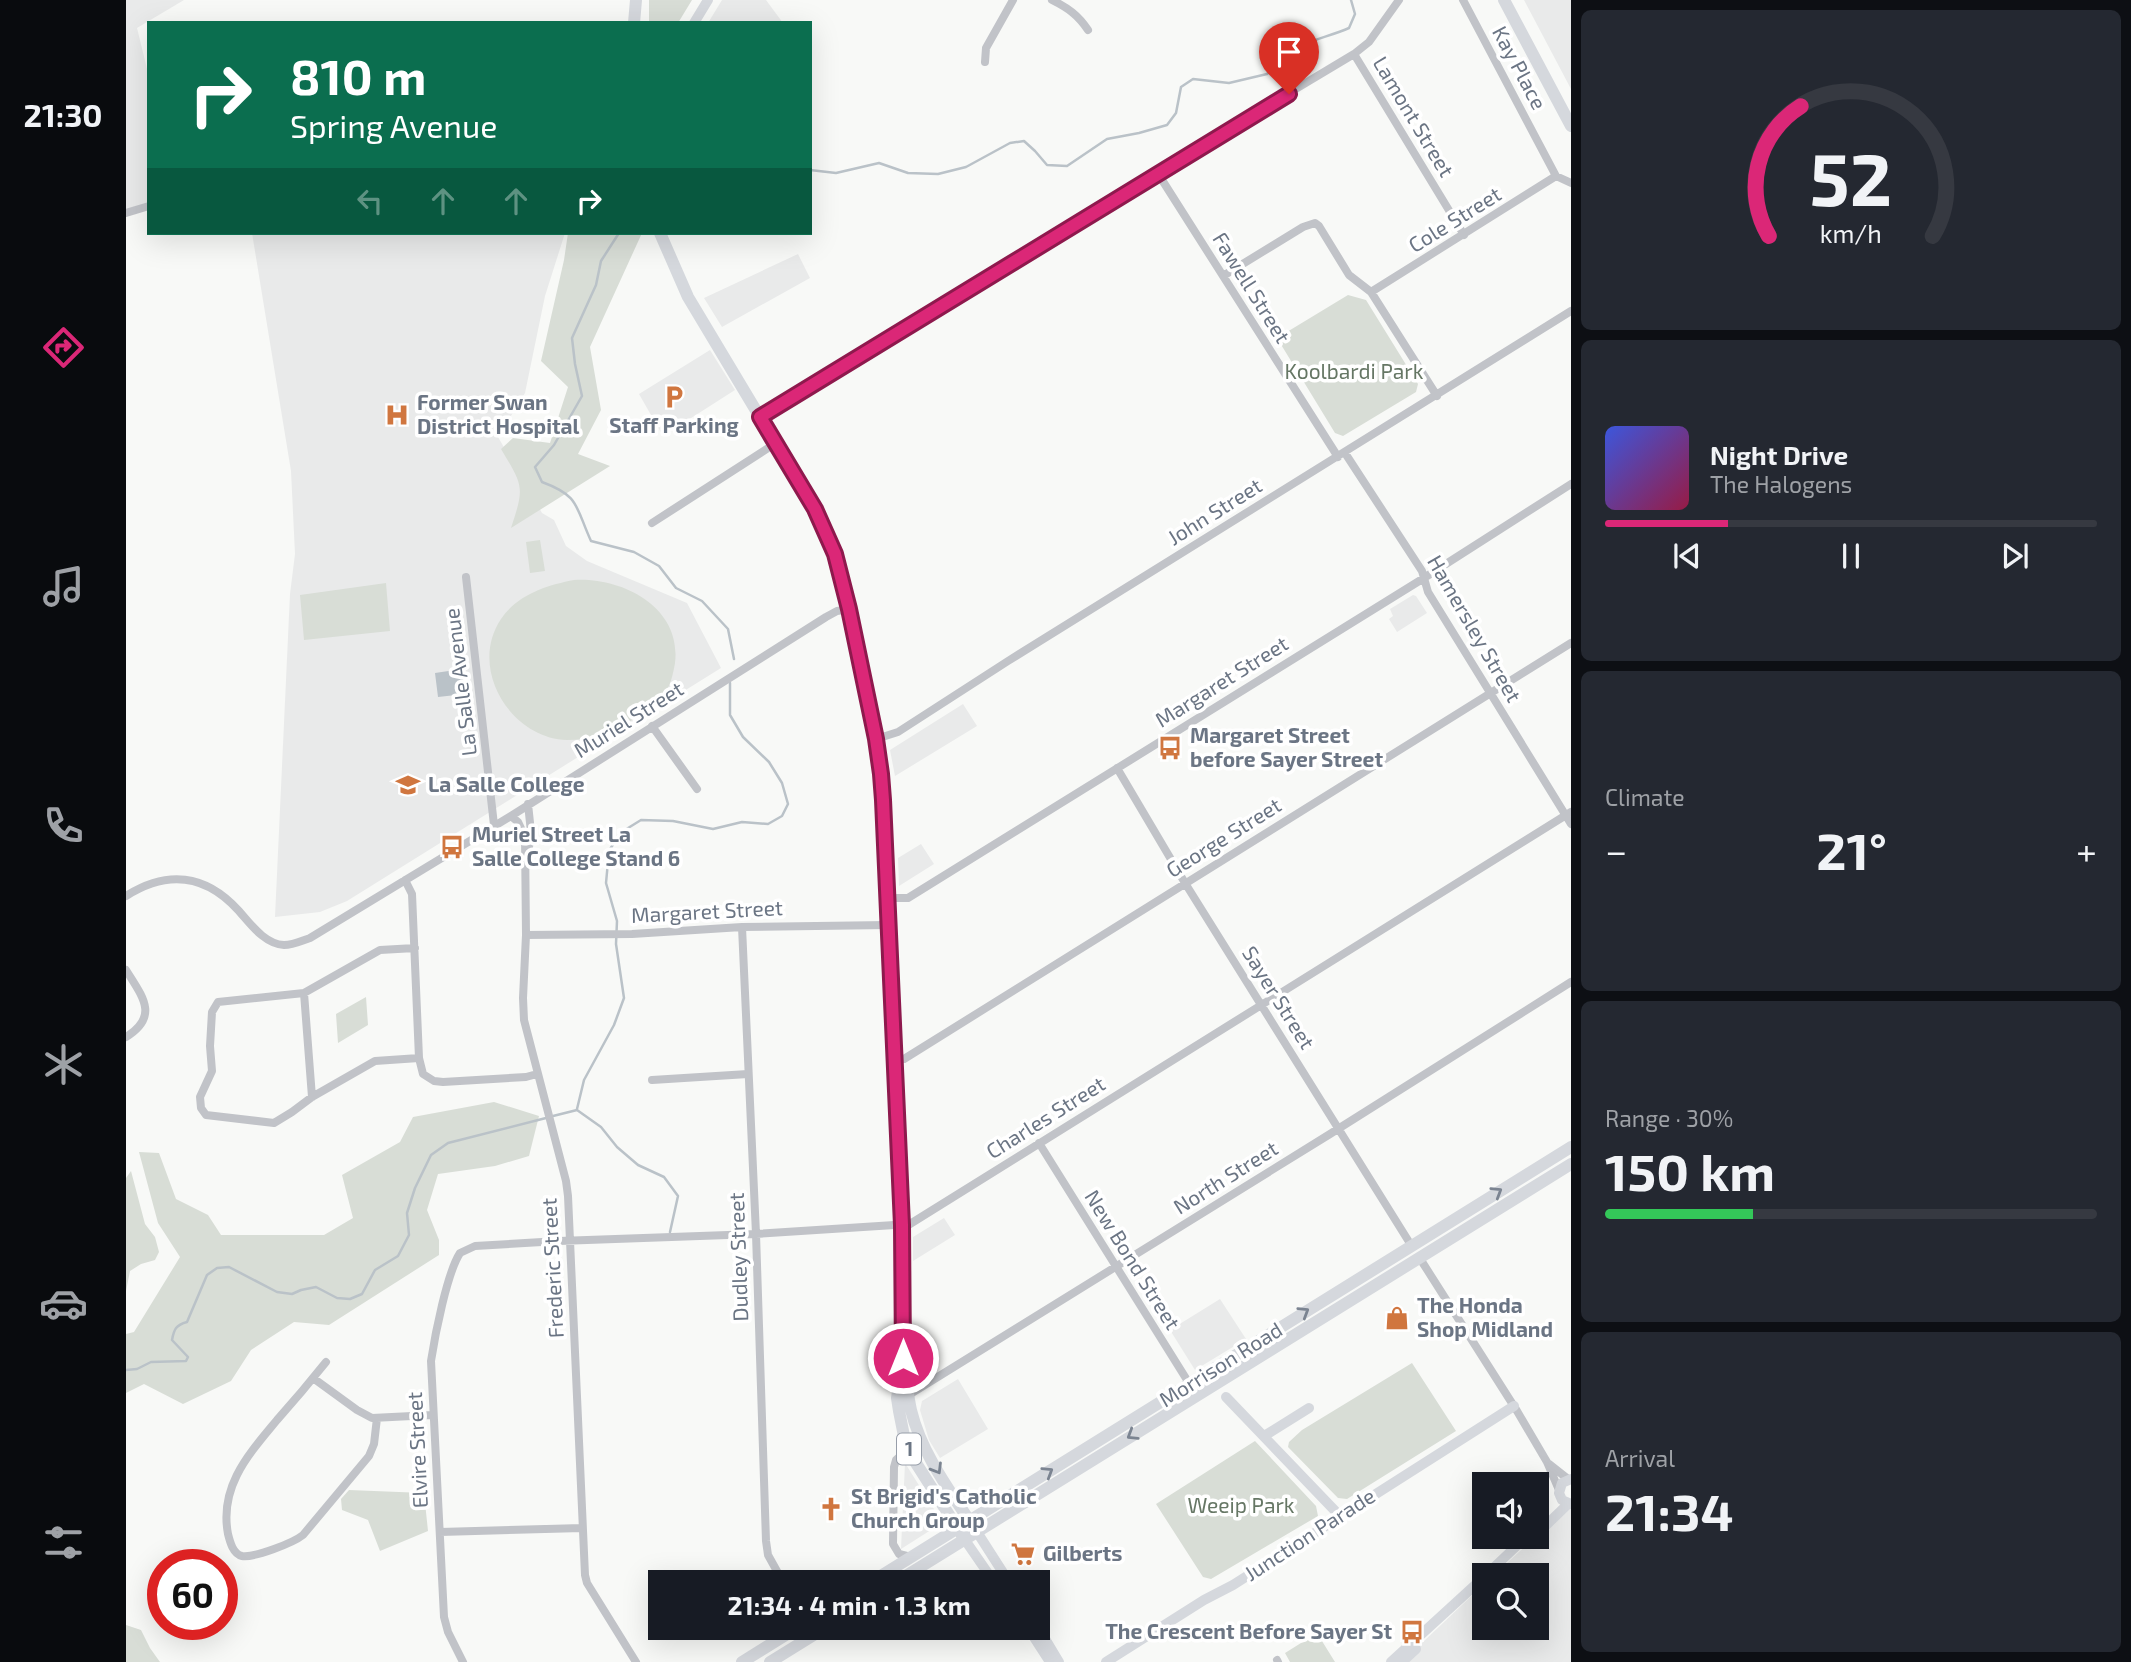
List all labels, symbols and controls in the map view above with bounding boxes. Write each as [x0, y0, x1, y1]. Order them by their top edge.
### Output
street label: Kay Place [1488, 21, 1553, 113]
pin [1259, 22, 1319, 94]
icon: arrive [1270, 33, 1308, 71]
text: 810 m [290, 46, 426, 105]
icon: right [175, 49, 266, 140]
street label: Lamont Street [1369, 52, 1460, 181]
text: 21:30 [24, 95, 102, 133]
text: Spring Avenue [290, 106, 497, 144]
text: 52 [1810, 134, 1892, 222]
street label: Cole Street [1403, 180, 1505, 257]
icon: left [351, 182, 389, 220]
icon: ahead [424, 182, 462, 220]
icon: ahead [497, 182, 535, 220]
icon: right [570, 182, 608, 220]
text: km/h [1820, 218, 1882, 248]
street label: Fawell Street [1208, 227, 1296, 347]
icon: directions [39, 323, 88, 372]
park label: Koolbardi Park [1285, 358, 1424, 383]
parking icon: Staff Parking [660, 383, 688, 411]
place label: Former Swan District Hospital [417, 389, 580, 438]
hospital icon: Former Swan District Hospital [383, 401, 411, 429]
place label: Staff Parking [609, 412, 739, 437]
text: Night Drive [1710, 439, 1848, 470]
text: The Halogens [1710, 470, 1852, 498]
street label: John Street [1162, 472, 1266, 550]
icon: previous [1668, 537, 1706, 575]
icon: pause [1832, 537, 1870, 575]
icon: next [1996, 537, 2034, 575]
street label: Hamersley Street [1423, 550, 1527, 706]
icon: music [39, 562, 88, 611]
street label: La Salle Avenue [438, 607, 481, 757]
street label: Margaret Street [1150, 630, 1292, 732]
street label: Muriel Street [569, 675, 687, 762]
place label: Margaret Street before Sayer Street [1190, 722, 1383, 772]
bus stop icon: Margaret Street before Sayer Street [1156, 734, 1184, 762]
school or university icon: La Salle College [394, 771, 422, 799]
place label: La Salle College [428, 771, 585, 796]
text: Climate [1605, 783, 1685, 811]
street label: George Street [1161, 792, 1285, 882]
icon: phone [39, 801, 88, 850]
text: 21° [1816, 818, 1887, 880]
place label: Muriel Street La Salle College Stand 6 [472, 821, 680, 870]
text: − [1605, 827, 1627, 873]
text: + [2076, 827, 2097, 873]
bus stop icon: Muriel Street La Salle College Stand 6 [438, 833, 466, 861]
street label: Margaret Street [630, 894, 783, 927]
street label: Sayer Street [1238, 941, 1321, 1053]
icon: climate [39, 1040, 88, 1089]
street label: Charles Street [981, 1070, 1109, 1163]
text: Range · 30% [1605, 1104, 1733, 1132]
street label: North Street [1168, 1135, 1282, 1219]
text: 150 km [1605, 1139, 1775, 1201]
street label: New Bond Street [1080, 1185, 1186, 1334]
one-way arrow [1489, 1188, 1502, 1201]
street label: Dudley Street [723, 1192, 752, 1322]
street label: Frederic Street [535, 1197, 568, 1339]
icon: car [39, 1279, 88, 1328]
place label: The Honda Shop Midland [1417, 1292, 1553, 1341]
shop icon: The Honda Shop Midland [1383, 1304, 1411, 1332]
one-way arrow [1296, 1308, 1309, 1321]
street label: Morrison Road [1154, 1316, 1286, 1411]
position arrow [866, 1321, 940, 1395]
street label: Elvire Street [401, 1391, 432, 1509]
one-way arrow [1127, 1427, 1140, 1440]
road number: 1 [897, 1434, 921, 1464]
text: Arrival [1605, 1444, 1675, 1472]
one-way arrow [928, 1461, 941, 1474]
one-way arrow [1041, 1468, 1054, 1481]
map controls [1472, 1472, 1549, 1640]
button: sound [1472, 1472, 1549, 1549]
text: 21:34 [1605, 1479, 1734, 1541]
street label: Junction Parade [1239, 1482, 1379, 1585]
place label: St Brigid's Catholic Church Group [851, 1483, 1037, 1532]
park label: Weeip Park [1187, 1492, 1295, 1517]
church icon: St Brigid's Catholic Church Group [817, 1495, 845, 1523]
icon: filters [39, 1518, 88, 1567]
supermarket icon: Gilberts [1009, 1540, 1037, 1568]
place label: Gilberts [1043, 1540, 1122, 1565]
speed limit sign: 60 [147, 1549, 238, 1640]
button: search [1472, 1563, 1549, 1640]
text: 21:34 · 4 min · 1.3 km [727, 1589, 971, 1620]
place label: The Crescent Before Sayer St [1105, 1618, 1392, 1644]
bus stop icon: The Crescent Before Sayer St [1398, 1618, 1426, 1646]

